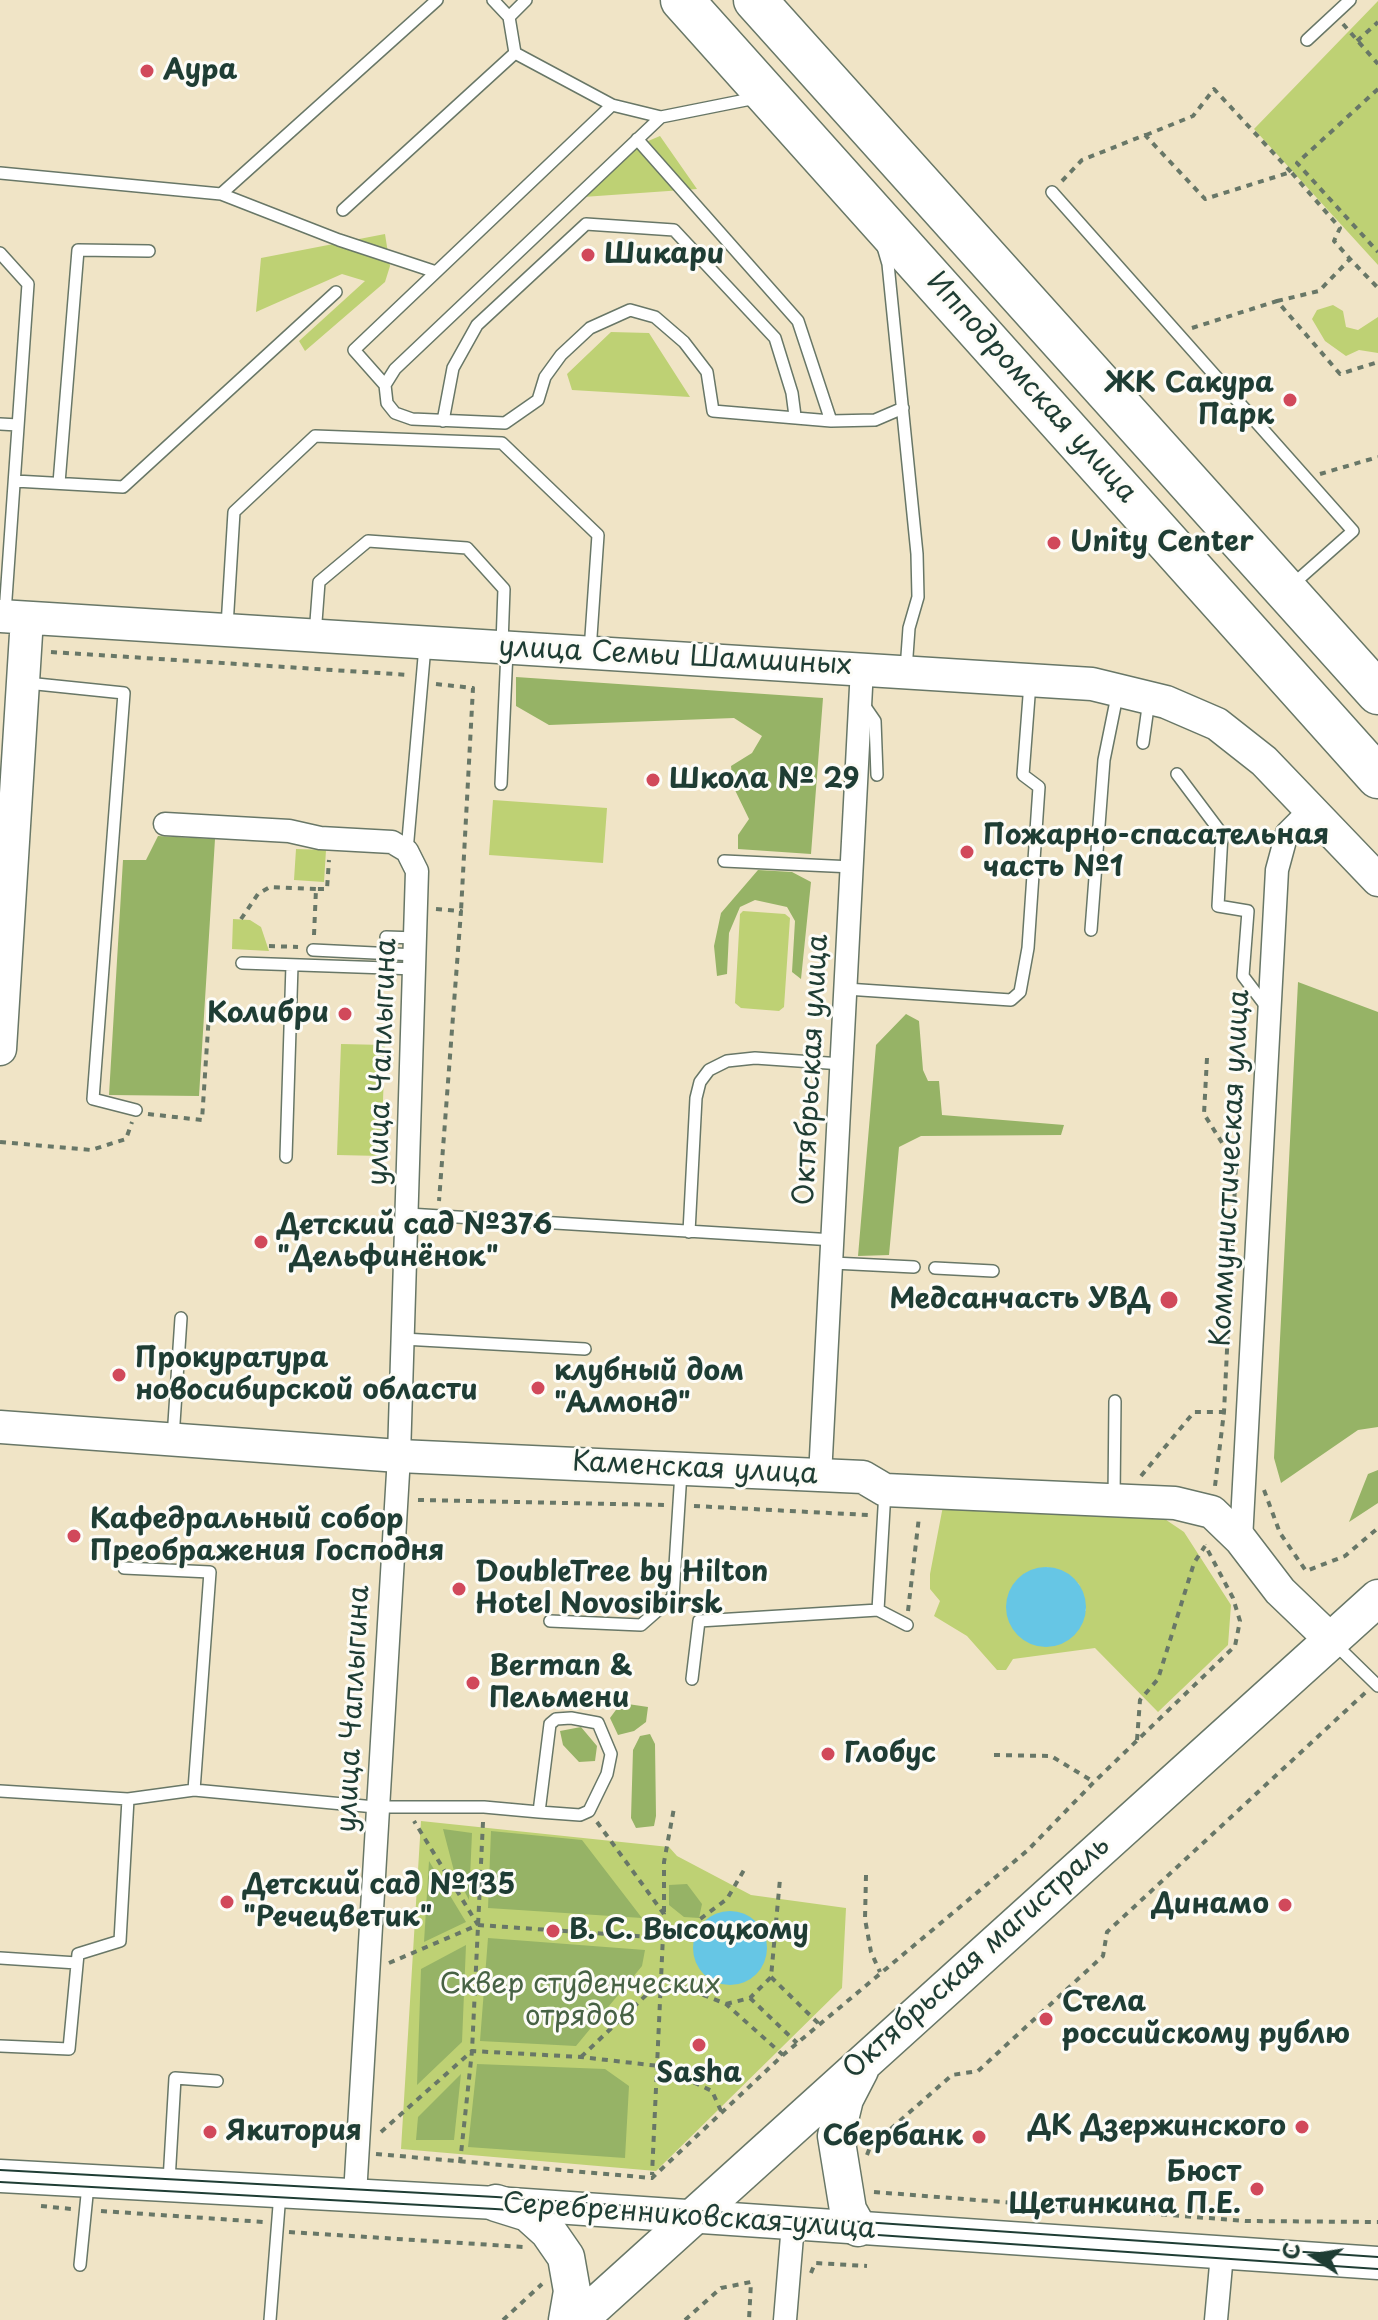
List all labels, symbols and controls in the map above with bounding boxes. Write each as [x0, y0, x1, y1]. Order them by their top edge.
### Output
place label: Аура [163, 54, 237, 88]
marker: Аура [138, 62, 156, 80]
place label: Шикари [604, 238, 724, 272]
marker: Шикари [579, 246, 597, 264]
street label: Ипподромская улица [919, 266, 1143, 510]
place label: ЖК Сакура Парк [1105, 367, 1274, 433]
marker: ЖК Сакура Парк [1281, 391, 1299, 409]
place label: Unity Center [1070, 526, 1254, 560]
marker: Unity Center [1045, 534, 1063, 552]
street label: улица Семьи Шамшиных [497, 631, 853, 683]
place label: Школа № 29 [669, 763, 859, 797]
marker: Школа № 29 [644, 771, 662, 789]
place label: Пожарно-спасательная часть №1 [983, 819, 1329, 885]
marker: Пожарно-спасательная часть №1 [958, 843, 976, 861]
street label: Октябрьская улица [788, 933, 836, 1207]
street label: улица Чаплыгина [362, 938, 404, 1186]
street label: Коммунистическая улица [1205, 989, 1257, 1347]
place label: Колибри [207, 997, 329, 1031]
marker: Колибри [336, 1005, 354, 1023]
place label: Детский сад №376 "Дельфинёнок" [277, 1209, 552, 1275]
marker: Детский сад №376 "Дельфинёнок" [252, 1233, 270, 1251]
place label: Медсанчасть УВД [889, 1283, 1151, 1317]
marker: Медсанчасть УВД [1158, 1289, 1180, 1311]
place label: Прокуратура новосибирской области [135, 1342, 478, 1408]
place label: клубный дом "Алмонд" [554, 1355, 744, 1421]
marker: Прокуратура новосибирской области [110, 1366, 128, 1384]
marker: клубный дом "Алмонд" [529, 1379, 547, 1397]
street label: Каменская улица [571, 1446, 819, 1492]
place label: Кафедральный собор Преображения Господня [90, 1503, 444, 1569]
marker: Кафедральный собор Преображения Господня [65, 1527, 83, 1545]
place label: DoubleTree by Hilton Hotel Novosibirsk [475, 1556, 768, 1622]
marker: DoubleTree by Hilton Hotel Novosibirsk [450, 1580, 468, 1598]
street label: улица Чаплыгина [331, 1585, 377, 1833]
place label: Berman & Пельмени [489, 1650, 633, 1716]
marker: Berman & Пельмени [464, 1674, 482, 1692]
place label: Глобус [844, 1737, 936, 1771]
marker: Глобус [819, 1745, 837, 1763]
street label: Октябрьская магистраль [837, 1829, 1117, 2087]
place label: Детский сад №135 "Речецветик" [243, 1869, 515, 1935]
place label: Динамо [1152, 1888, 1269, 1922]
marker: Детский сад №135 "Речецветик" [218, 1893, 236, 1911]
marker: Динамо [1276, 1896, 1294, 1914]
place label: В. С. Высоцкому [569, 1914, 809, 1948]
marker: В. С. Высоцкому [544, 1922, 562, 1940]
park label: Сквер студенческих отрядов [439, 1968, 721, 2034]
place label: Стела российскому рублю [1062, 1986, 1350, 2052]
marker: Стела российскому рублю [1037, 2010, 1055, 2028]
marker: Sasha [690, 2036, 708, 2054]
place label: Sasha [656, 2057, 742, 2091]
place label: ДК Дзержинского [1028, 2110, 1286, 2144]
place label: Якитория [226, 2115, 362, 2149]
marker: ДК Дзержинского [1293, 2118, 1311, 2136]
place label: Сбербанк [823, 2120, 963, 2154]
marker: Якитория [201, 2123, 219, 2141]
marker: Сбербанк [970, 2128, 988, 2146]
place label: Бюст Щетинкина П.Е. [1008, 2156, 1241, 2222]
marker: Бюст Щетинкина П.Е. [1248, 2180, 1266, 2198]
street label: Серебренниковская улица [501, 2187, 877, 2247]
north arrow [1274, 2216, 1354, 2296]
text: С [1272, 2239, 1308, 2262]

